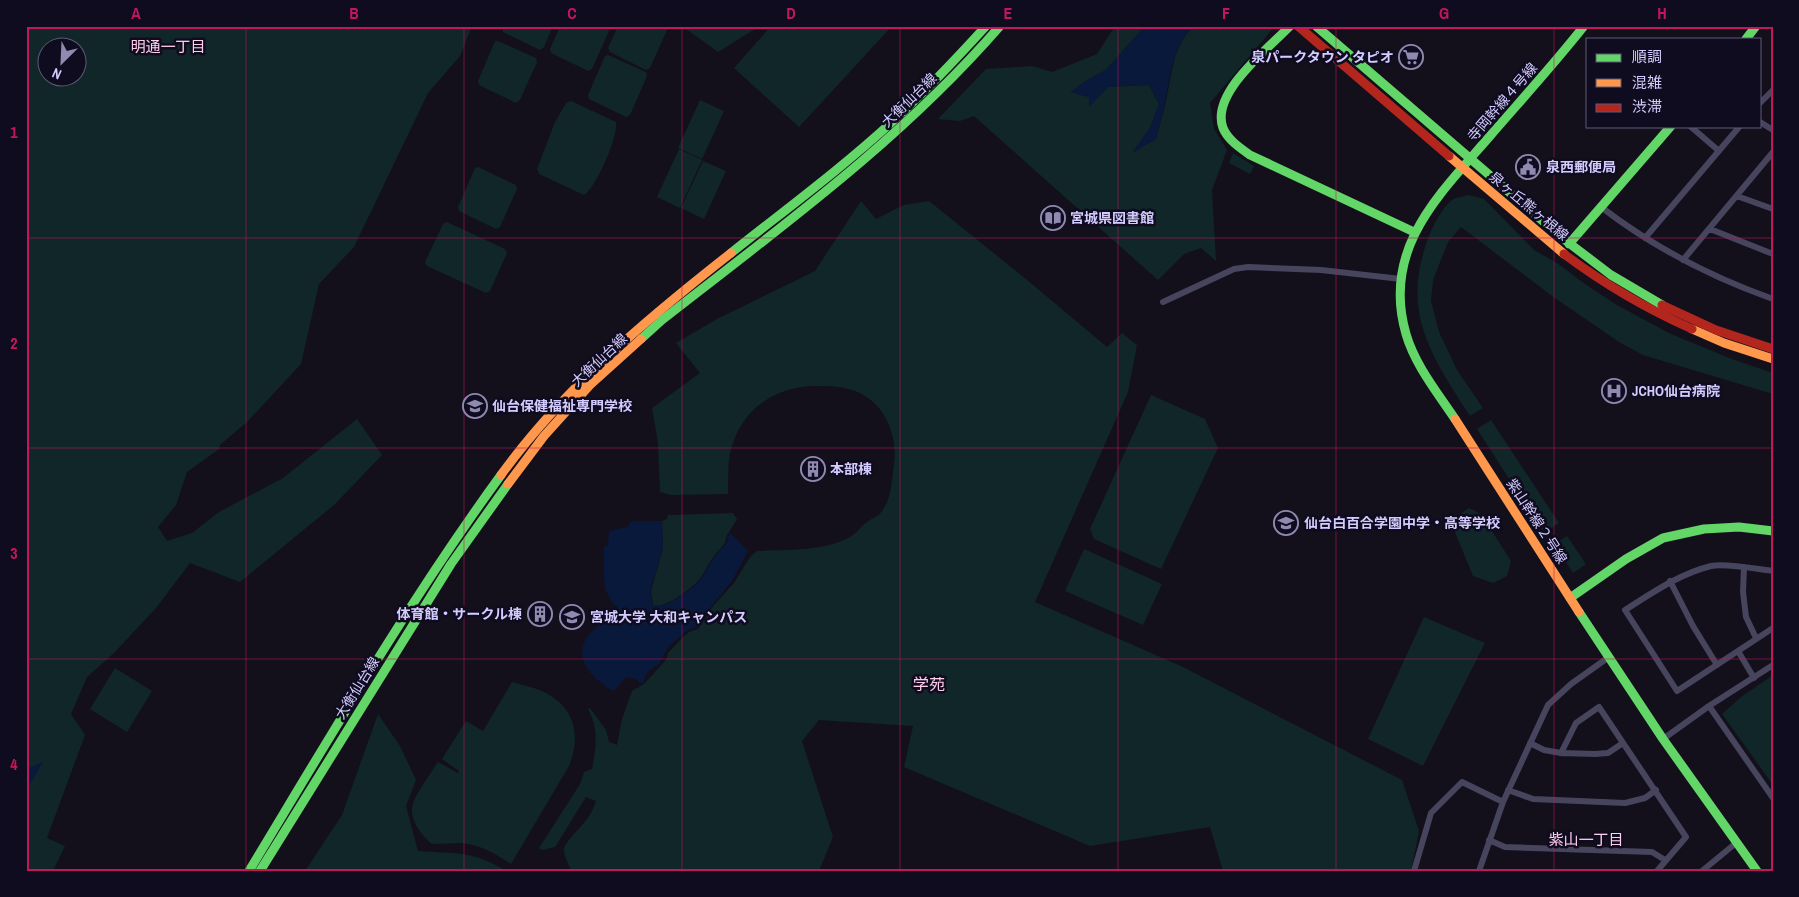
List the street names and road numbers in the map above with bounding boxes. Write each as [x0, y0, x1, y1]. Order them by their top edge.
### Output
street label: 寺岡幹線４号線 [1463, 59, 1541, 145]
street label: 大衡仙台線 [878, 69, 940, 131]
street label: 泉ヶ丘熊ヶ根線 [1486, 168, 1572, 244]
street label: 大衡仙台線 [567, 330, 631, 390]
street label: 紫山幹線２号線 [1503, 475, 1571, 567]
street label: 大衡仙台線 [331, 654, 383, 722]

